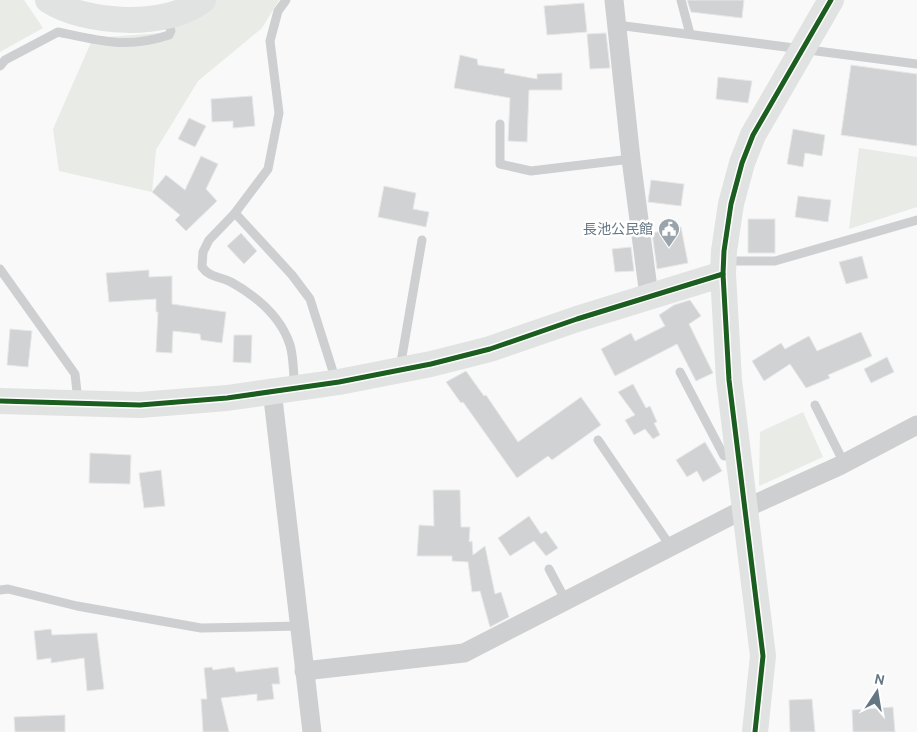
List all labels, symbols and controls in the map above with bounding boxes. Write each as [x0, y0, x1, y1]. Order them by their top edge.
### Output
public building icon: 長池公民館 [657, 217, 681, 248]
place label: 長池公民館 [583, 220, 653, 238]
north arrow [852, 667, 902, 717]
text: N [873, 669, 886, 689]

